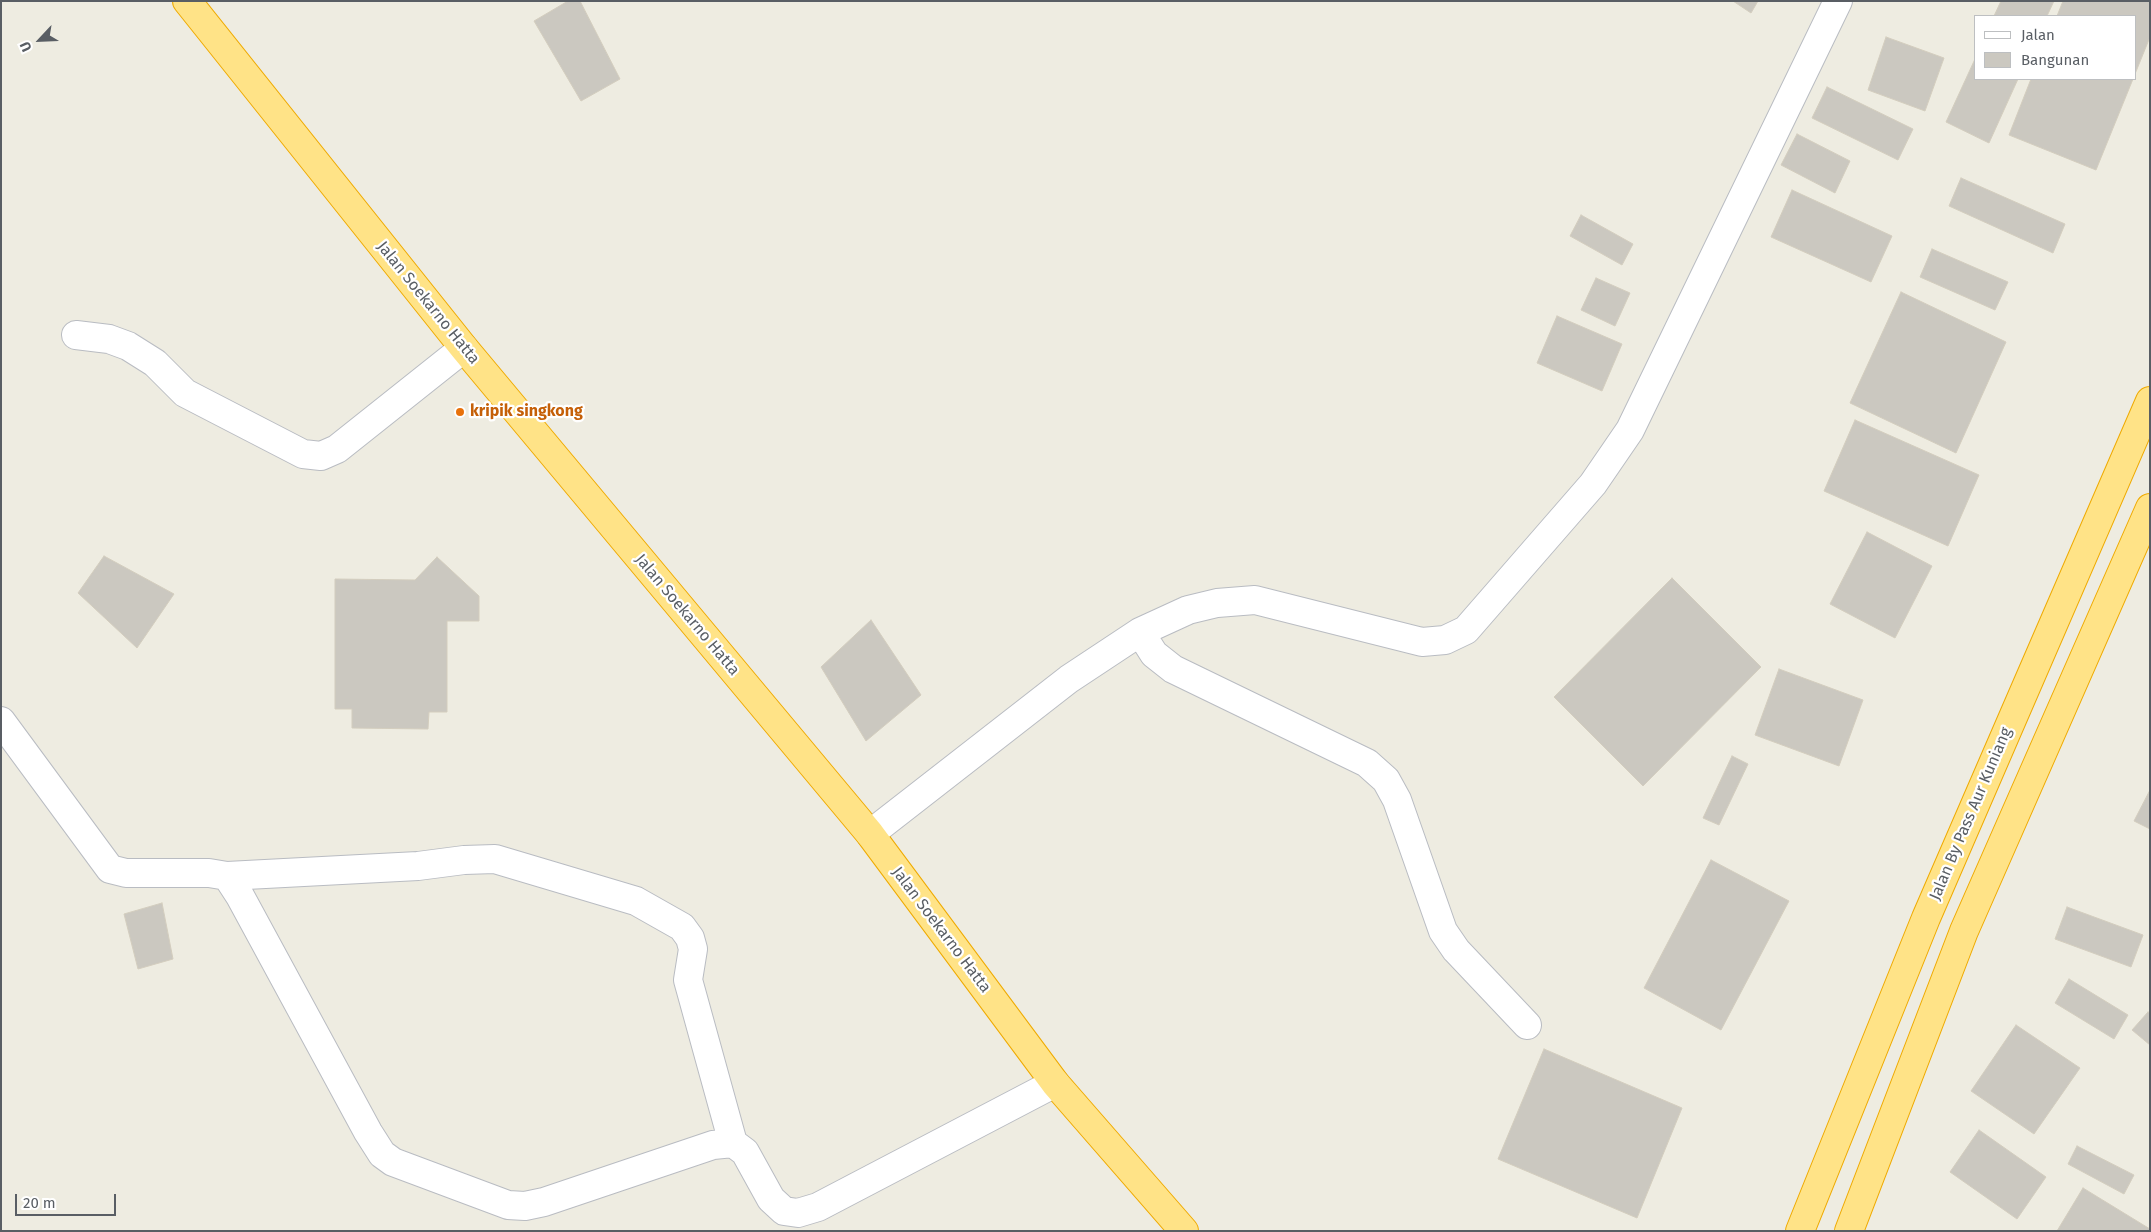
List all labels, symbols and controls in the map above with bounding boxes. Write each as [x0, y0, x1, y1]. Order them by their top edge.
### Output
north arrow [15, 15, 65, 65]
legend [1974, 15, 2136, 80]
text: Jalan [2021, 26, 2055, 44]
text: U [16, 39, 36, 54]
text: Bangunan [2021, 51, 2089, 69]
street label: Jalan Soekarno Hatta [373, 238, 483, 368]
place label: kripik singkong [470, 402, 583, 422]
marker: kripik singkong [454, 406, 466, 418]
street label: Jalan Soekarno Hatta [631, 550, 743, 680]
street label: Jalan By Pass Aur Kuniang [1926, 725, 2016, 903]
street label: Jalan Soekarno Hatta [887, 863, 995, 997]
scale bar [18, 1184, 119, 1216]
text: 20 m [23, 1194, 56, 1212]

